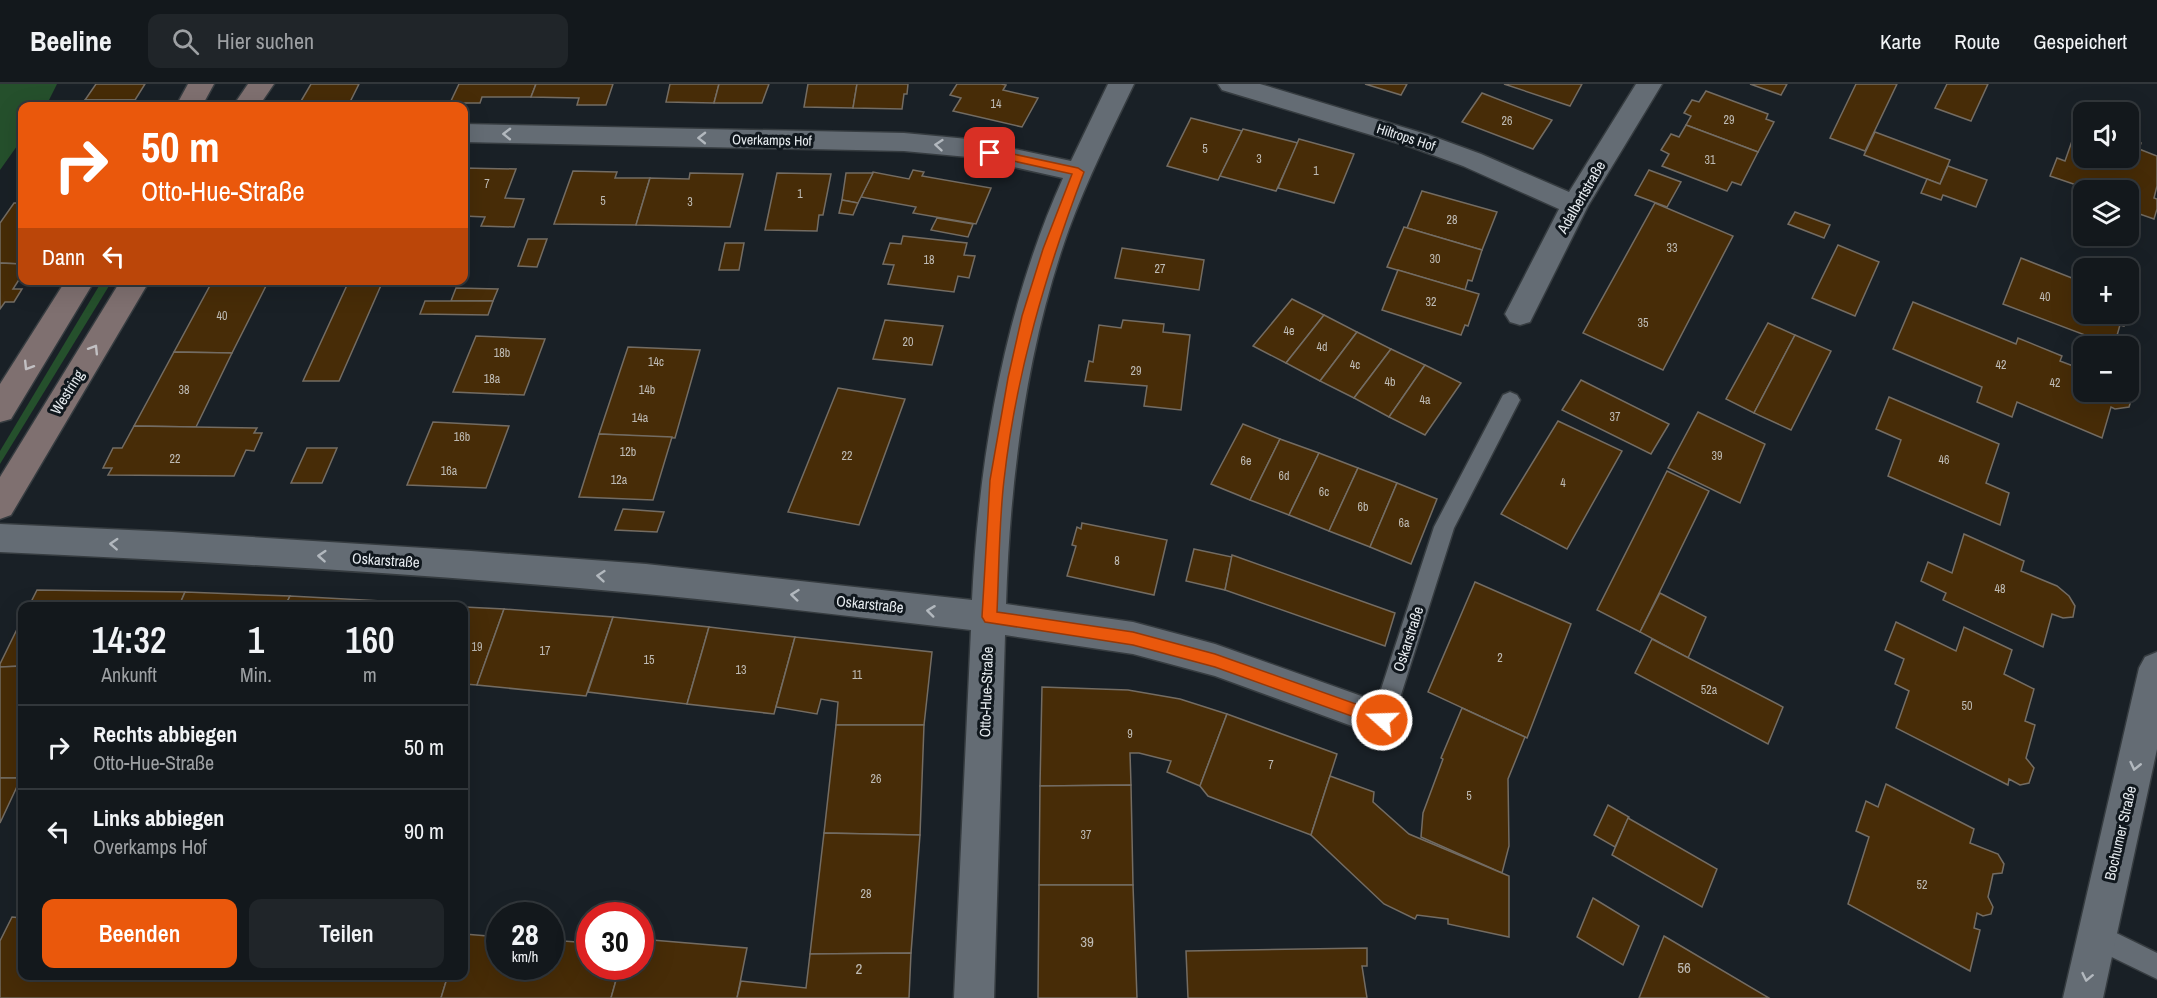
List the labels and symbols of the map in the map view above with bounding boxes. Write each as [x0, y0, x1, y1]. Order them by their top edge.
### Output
house number: 14 [991, 96, 1002, 112]
house number: 29 [1724, 112, 1734, 128]
house number: 26 [1502, 113, 1512, 129]
street label: Hiltrops Hof [1374, 119, 1438, 155]
pin [964, 127, 1015, 178]
one-way arrow [502, 128, 511, 141]
street label: Overkamps Hof [732, 130, 813, 150]
one-way arrow [697, 132, 706, 144]
one-way arrow [934, 139, 943, 152]
house number: 5 [1202, 141, 1208, 157]
house number: 3 [1256, 151, 1262, 167]
house number: 31 [1705, 152, 1716, 168]
street label: Adalbertstraße [1551, 157, 1610, 238]
house number: 1 [1313, 163, 1319, 179]
house number: 7 [484, 176, 490, 192]
house number: 1 [797, 186, 803, 202]
house number: 5 [600, 193, 606, 209]
house number: 3 [687, 194, 693, 210]
house number: 28 [1447, 212, 1457, 228]
house number: 33 [1667, 240, 1677, 256]
house number: 30 [1430, 251, 1440, 267]
house number: 18 [924, 252, 934, 268]
house number: 27 [1155, 261, 1166, 277]
house number: 40 [2040, 289, 2050, 305]
house number: 32 [1426, 294, 1436, 310]
house number: 40 [217, 308, 227, 324]
house number: 35 [1638, 315, 1649, 331]
house number: 4e [1284, 323, 1294, 339]
house number: 20 [903, 334, 913, 350]
house number: 4d [1317, 339, 1327, 355]
one-way arrow [86, 344, 97, 355]
house number: 18b [494, 345, 510, 361]
house number: 14c [648, 354, 664, 370]
house number: 4c [1350, 357, 1360, 373]
house number: 42 [1996, 357, 2006, 373]
one-way arrow [24, 359, 35, 370]
house number: 29 [1131, 363, 1141, 379]
street label: Westring [45, 366, 89, 418]
house number: 18a [484, 371, 501, 387]
house number: 4b [1385, 374, 1395, 390]
house number: 42 [2050, 375, 2060, 391]
house number: 38 [179, 382, 189, 398]
house number: 14b [639, 382, 655, 398]
house number: 4a [1420, 392, 1431, 408]
house number: 37 [1610, 409, 1621, 425]
house number: 14a [632, 410, 649, 426]
house number: 16b [454, 429, 470, 445]
house number: 12b [620, 444, 636, 460]
house number: 22 [842, 448, 852, 464]
house number: 39 [1712, 448, 1722, 464]
house number: 22 [170, 451, 180, 467]
house number: 46 [1939, 452, 1949, 468]
house number: 6e [1241, 453, 1251, 469]
house number: 16a [441, 463, 458, 479]
house number: 6d [1279, 468, 1289, 484]
house number: 12a [611, 472, 628, 488]
house number: 4 [1560, 475, 1566, 491]
house number: 6c [1319, 484, 1329, 500]
house number: 6b [1358, 499, 1368, 515]
house number: 6a [1399, 515, 1410, 531]
one-way arrow [110, 537, 119, 550]
street label: Oskarstraße [352, 547, 421, 573]
one-way arrow [318, 549, 327, 562]
house number: 8 [1114, 553, 1120, 569]
one-way arrow [596, 570, 605, 583]
house number: 48 [1995, 581, 2005, 597]
one-way arrow [790, 590, 799, 602]
street label: Oskarstraße [835, 590, 905, 618]
street label: Oskarstraße [1388, 603, 1428, 674]
one-way arrow [927, 605, 936, 617]
house number: 19 [472, 639, 482, 655]
house number: 17 [540, 643, 551, 659]
street label: Otto-Hue-Straße [974, 646, 998, 738]
house number: 2 [1497, 650, 1503, 666]
house number: 15 [644, 652, 655, 668]
house number: 13 [736, 662, 746, 678]
house number: 11 [852, 667, 863, 683]
house number: 52a [1701, 682, 1718, 698]
position arrow [1350, 688, 1414, 752]
house number: 50 [1962, 698, 1972, 714]
house number: 9 [1127, 726, 1133, 742]
house number: 7 [1268, 757, 1274, 773]
one-way arrow [2129, 761, 2142, 771]
house number: 26 [871, 771, 881, 787]
street label: Bochumer Straße [2099, 784, 2141, 882]
house number: 5 [1466, 788, 1472, 804]
house number: 37 [1081, 827, 1092, 843]
house number: 52 [1917, 877, 1927, 893]
house number: 28 [861, 886, 871, 902]
speed limit sign: 30 [576, 902, 654, 980]
house number: 39 [1080, 931, 1094, 952]
house number: 56 [1677, 957, 1691, 978]
house number: 2 [856, 958, 863, 979]
one-way arrow [2082, 972, 2095, 982]

